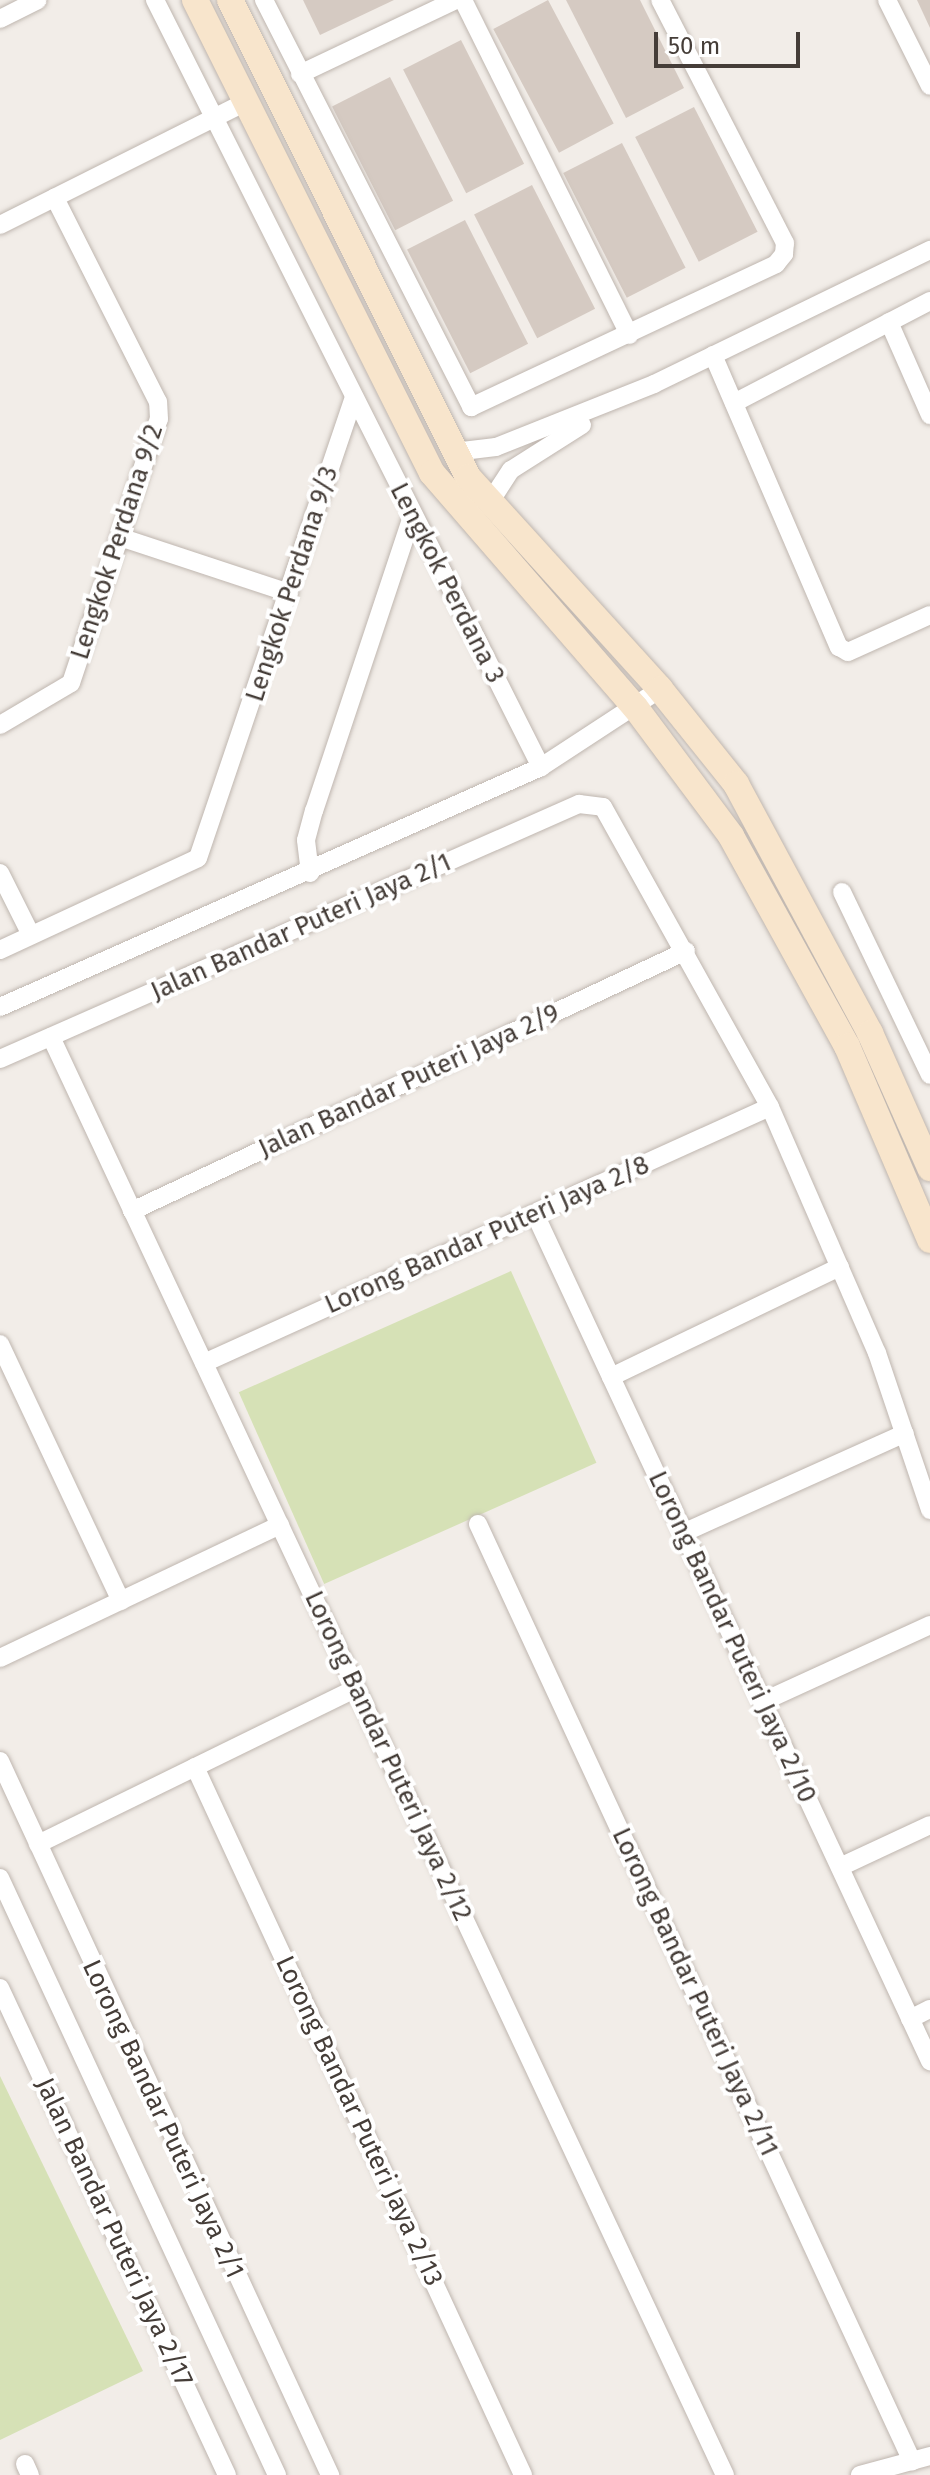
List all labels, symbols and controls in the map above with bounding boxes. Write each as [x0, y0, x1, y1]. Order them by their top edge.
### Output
scale bar [658, 16, 804, 66]
text: 50 m [668, 32, 720, 60]
street label: Lengkok Perdana 9/2 [64, 421, 170, 663]
street label: Lengkok Perdana 9/3 [239, 462, 345, 706]
street label: Lengkok Perdana 3 [383, 478, 511, 688]
street label: Jalan Bandar Puteri Jaya 2/1 [146, 847, 456, 1007]
street label: Jalan Bandar Puteri Jaya 2/9 [254, 997, 564, 1165]
street label: Lorong Bandar Puteri Jaya 2/8 [320, 1149, 654, 1321]
street label: Lorong Bandar Puteri Jaya 2/10 [641, 1466, 823, 1808]
street label: Lorong Bandar Puteri Jaya 2/12 [298, 1586, 478, 1926]
street label: Lorong Bandar Puteri Jaya 2/11 [605, 1823, 785, 2161]
street label: Lorong Bandar Puteri Jaya 2/13 [269, 1951, 449, 2291]
street label: Lorong Bandar Puteri Jaya 2/1 [75, 1955, 251, 2283]
street label: Jalan Bandar Puteri Jaya 2/17 [29, 2073, 199, 2391]

